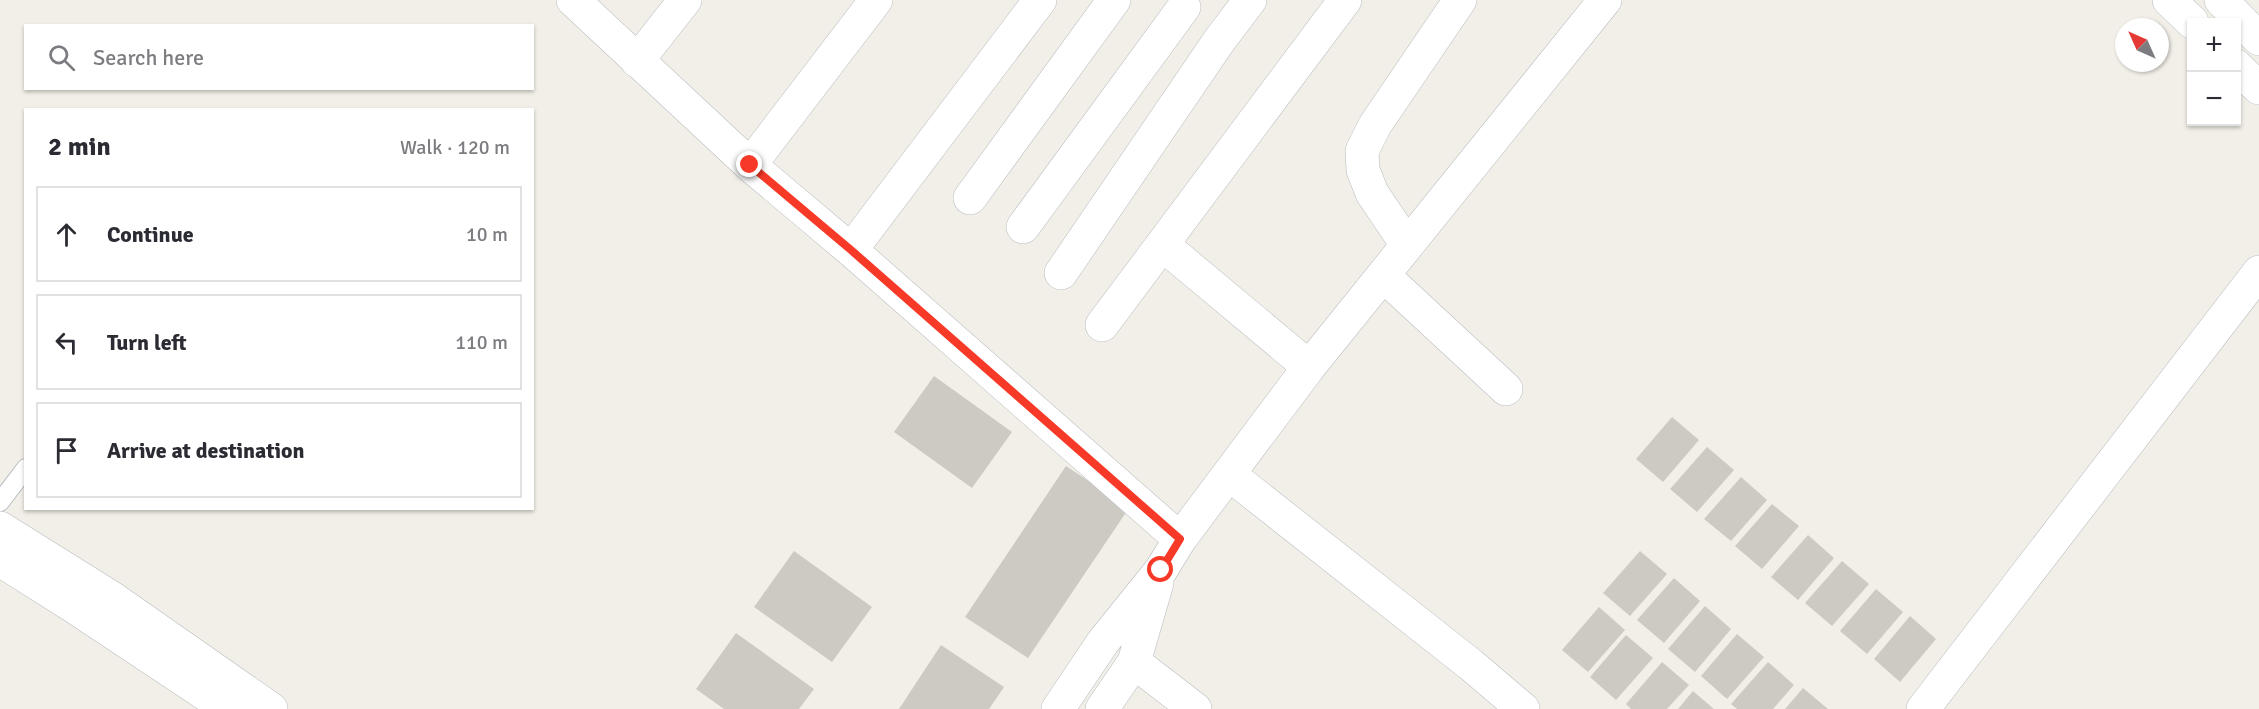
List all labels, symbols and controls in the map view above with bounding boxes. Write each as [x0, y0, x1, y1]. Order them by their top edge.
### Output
north arrow [2115, 18, 2169, 72]
map controls [2187, 18, 2241, 126]
button: + [2187, 18, 2241, 72]
search box [24, 24, 534, 90]
icon: search [45, 41, 78, 74]
text: Search here [93, 44, 204, 71]
button: − [2187, 72, 2241, 126]
text: 2 min [48, 131, 111, 163]
text: Walk · 120 m [400, 135, 510, 160]
route end [736, 151, 762, 177]
icon: ahead [50, 218, 83, 251]
text: Continue [107, 221, 194, 248]
text: 10 m [466, 222, 508, 247]
icon: left [50, 326, 83, 359]
text: Turn left [107, 329, 187, 356]
text: 110 m [455, 330, 508, 355]
icon: arrive [50, 434, 83, 467]
text: Arrive at destination [107, 437, 304, 464]
route start [1147, 556, 1173, 582]

